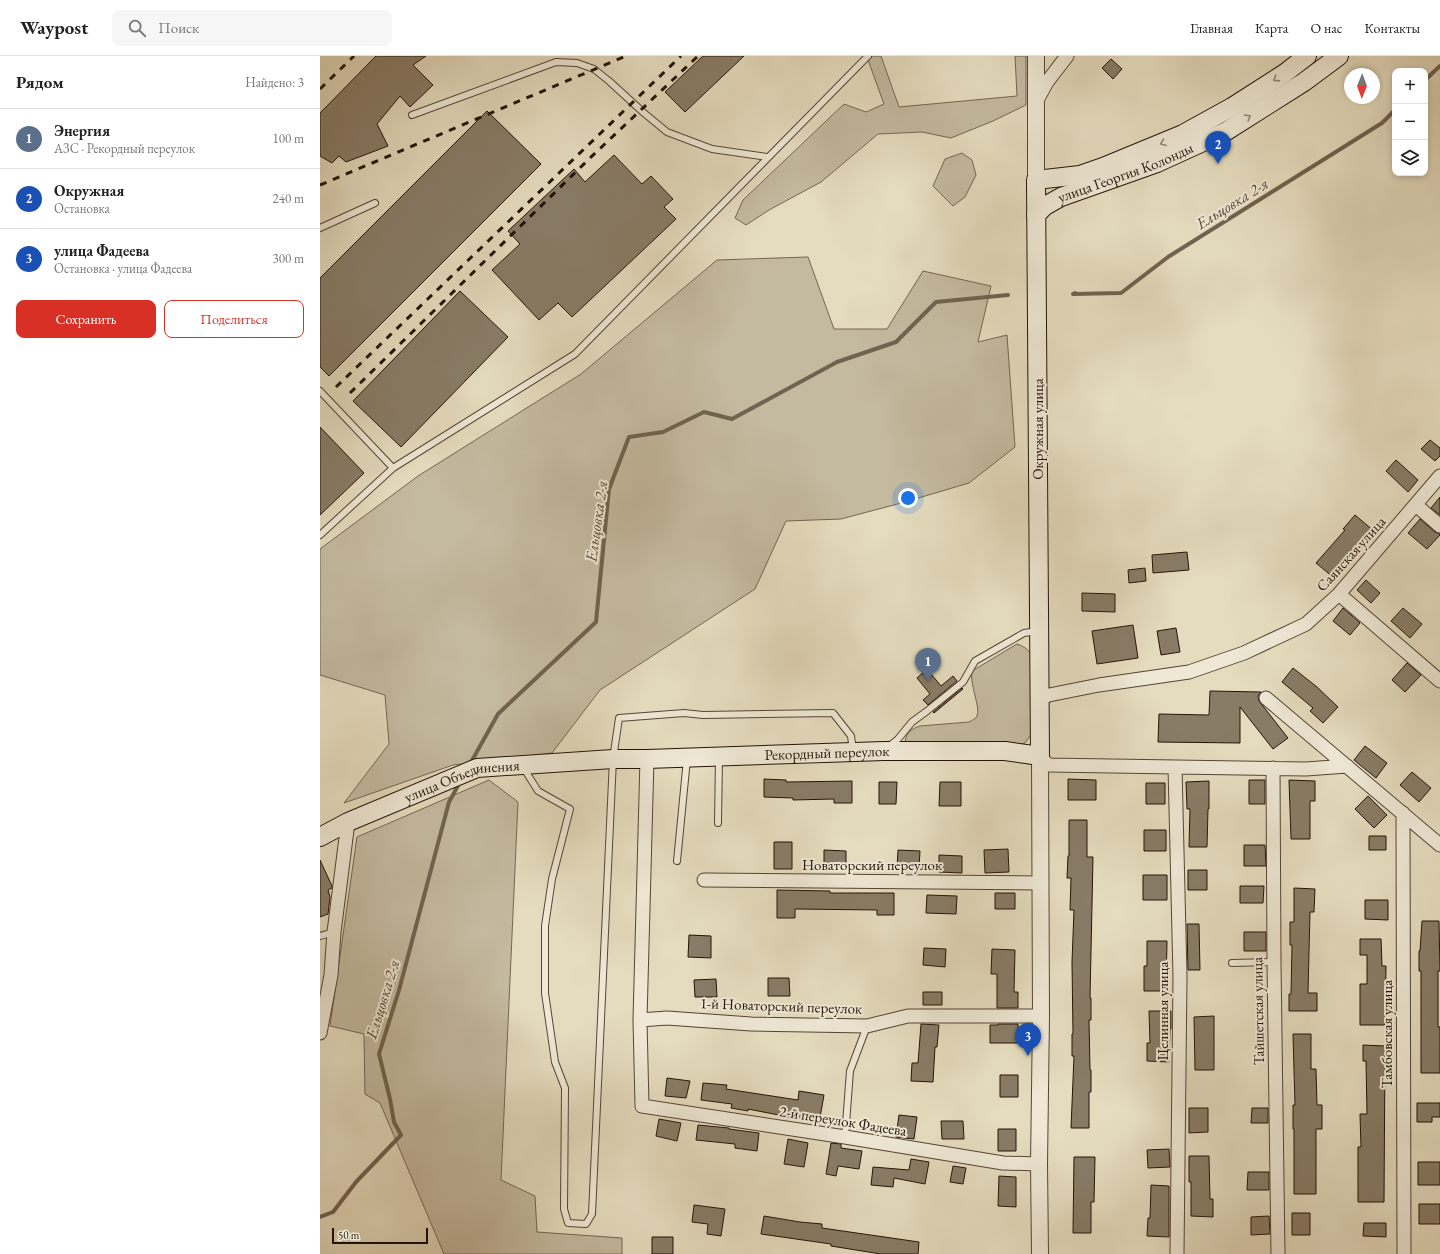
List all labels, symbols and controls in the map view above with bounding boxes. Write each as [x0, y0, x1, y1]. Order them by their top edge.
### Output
search box [112, 10, 392, 46]
text: Waypost [20, 15, 88, 40]
icon: search [126, 17, 148, 39]
text: Поиск [158, 18, 199, 37]
text: Главная [1190, 19, 1233, 37]
text: Карта [1255, 19, 1288, 37]
text: О нас [1310, 19, 1342, 37]
text: Контакты [1364, 19, 1420, 37]
north arrow [1344, 68, 1380, 104]
map controls [1392, 68, 1428, 176]
button: + [1392, 68, 1428, 104]
text: Рядом [16, 71, 64, 93]
text: Найдено: 3 [245, 74, 304, 91]
one-way arrow [1273, 74, 1280, 82]
button: − [1392, 104, 1428, 140]
one-way arrow [1244, 115, 1251, 122]
text: Энергия [54, 121, 110, 140]
text: 1 [26, 130, 32, 147]
text: 100 m [273, 130, 304, 147]
pin: 2 [1205, 131, 1231, 164]
street label: улица Георгия Колонды [1055, 138, 1196, 206]
one-way arrow [1159, 138, 1166, 146]
text: АЗС · Рекордный переулок [54, 140, 195, 157]
button: layers [1392, 140, 1428, 176]
water label: Ельцовка 2-я [1191, 173, 1272, 235]
text: Окружная [54, 181, 124, 200]
text: 2 [26, 190, 32, 207]
text: 240 m [273, 190, 304, 207]
text: Остановка [54, 200, 110, 217]
text: улица Фадеева [54, 241, 149, 260]
text: 3 [26, 250, 32, 267]
text: 300 m [273, 250, 304, 267]
text: Остановка · улица Фадеева [54, 260, 192, 277]
button: Сохранить [16, 300, 156, 338]
button: Поделиться [164, 300, 304, 338]
street label: Окружная улица [1028, 378, 1047, 480]
water label: Ельцовка 2-я [580, 479, 613, 564]
your location [898, 488, 918, 508]
street label: Саянская улица [1312, 512, 1389, 595]
pin: 1 [915, 648, 941, 681]
street label: Рекордный переулок [764, 741, 889, 764]
street label: улица Объединения [401, 755, 520, 806]
street label: Новаторский переулок [802, 855, 942, 874]
water label: Ельцовка 2-я [360, 957, 404, 1042]
street label: Тайшетская улица [1247, 957, 1268, 1065]
street label: Целинная улица [1153, 961, 1172, 1061]
street label: Тамбовская улица [1377, 980, 1396, 1088]
street label: 1-й Новаторский переулок [700, 993, 863, 1018]
pin: 3 [1015, 1023, 1041, 1056]
street label: 2-й переулок Фадеева [778, 1101, 908, 1140]
scale bar [332, 1226, 428, 1245]
text: 50 m [338, 1228, 359, 1242]

